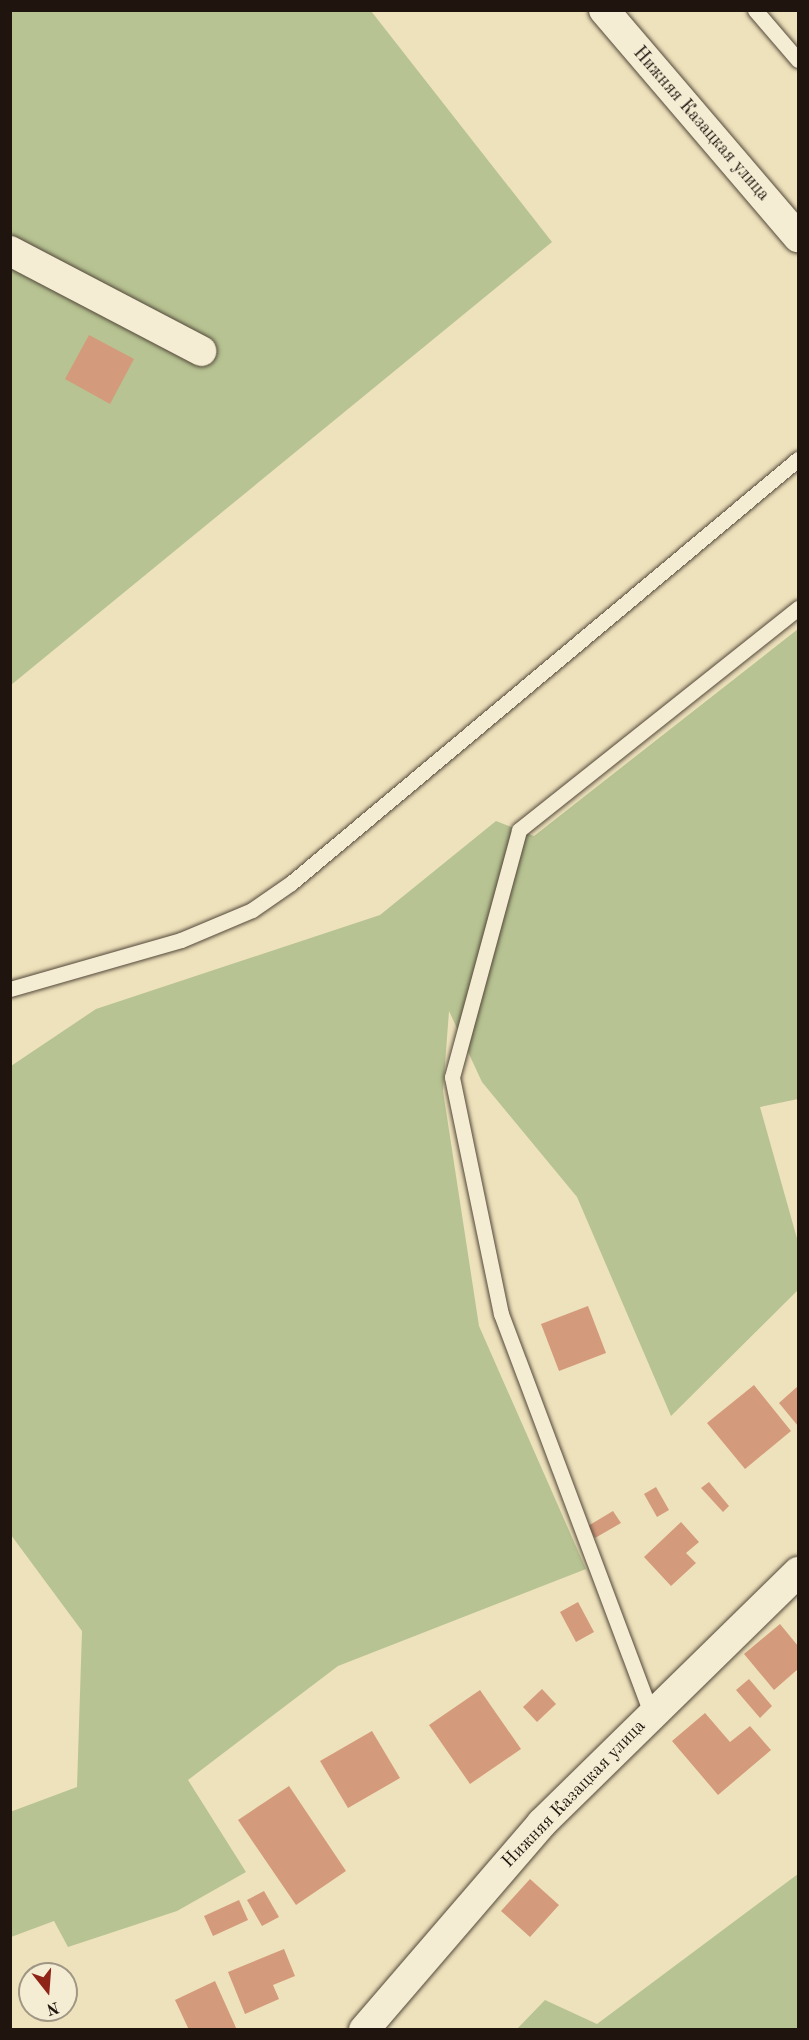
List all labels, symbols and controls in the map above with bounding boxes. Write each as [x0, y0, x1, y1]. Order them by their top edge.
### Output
street label: Нижняя Казацкая улица [628, 42, 774, 206]
street label: Нижняя Казацкая улица [498, 1716, 650, 1872]
north arrow [18, 1962, 78, 2022]
text: N [44, 1998, 61, 2017]

